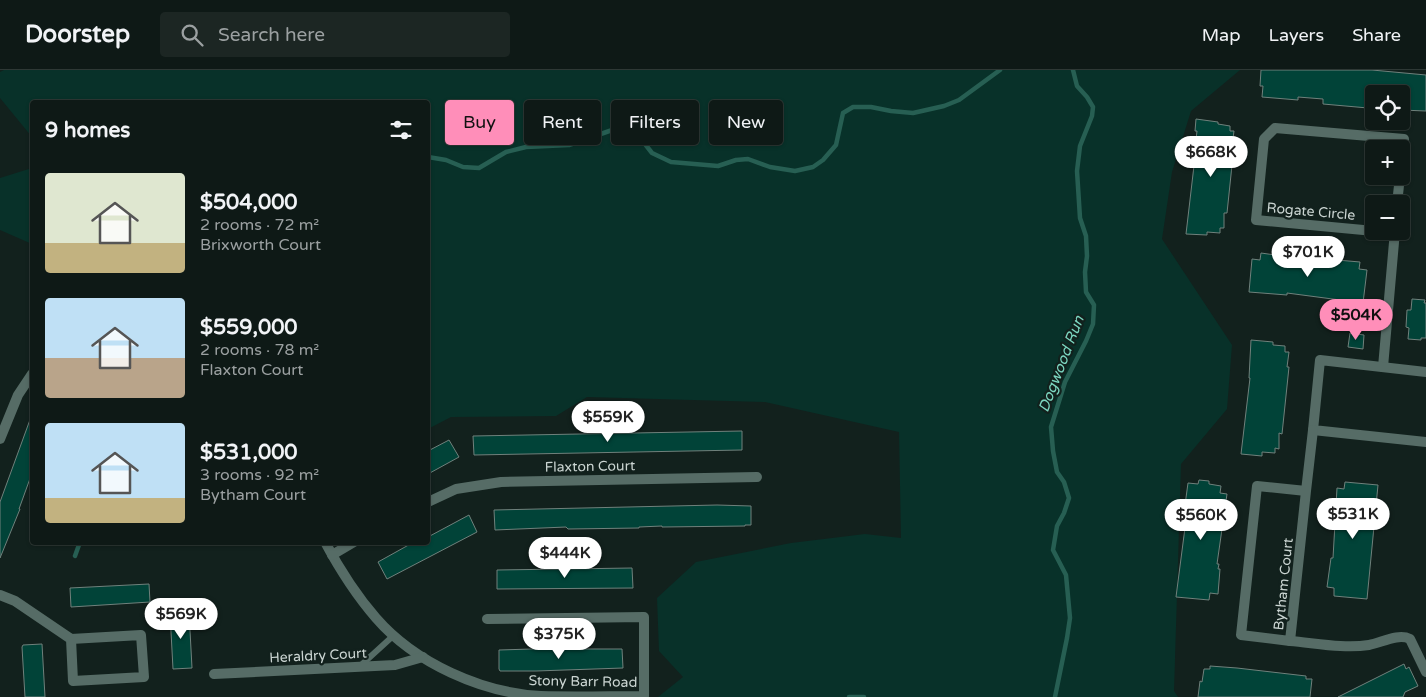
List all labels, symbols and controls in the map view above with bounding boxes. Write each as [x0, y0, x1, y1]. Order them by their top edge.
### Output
search box [160, 12, 510, 57]
text: Doorstep [25, 20, 130, 49]
icon: search [178, 21, 206, 49]
text: Search here [218, 24, 325, 46]
text: Map [1202, 24, 1241, 46]
text: Layers [1269, 24, 1324, 46]
text: Share [1352, 24, 1401, 46]
map controls [1365, 85, 1410, 240]
button: locate [1365, 85, 1410, 130]
chip: Buy [445, 100, 514, 145]
chip: Rent [524, 100, 601, 145]
chip: Filters [611, 100, 699, 145]
chip: New [709, 100, 783, 145]
icon: filters [387, 116, 415, 144]
text: 9 homes [45, 118, 130, 143]
pin: $668K [1176, 136, 1246, 178]
button: + [1365, 140, 1410, 185]
text: $668K [1186, 142, 1236, 162]
text: $504,000 [200, 190, 298, 215]
icon: home [85, 193, 145, 253]
button: − [1365, 195, 1410, 240]
street label: Rogate Circle [1266, 199, 1356, 224]
text: 2 rooms · 72 m² [200, 215, 319, 235]
text: Brixworth Court [200, 235, 321, 255]
pin: $701K [1273, 236, 1343, 278]
text: $701K [1283, 242, 1333, 262]
pin: $504K [1321, 298, 1391, 341]
text: $504K [1331, 305, 1381, 325]
water label: Dogwood Run [1034, 312, 1088, 415]
text: $559,000 [200, 315, 298, 340]
icon: home [85, 318, 145, 378]
text: 2 rooms · 78 m² [200, 340, 319, 360]
text: Flaxton Court [200, 360, 303, 380]
pin: $559K [573, 400, 643, 443]
text: $559K [583, 407, 633, 427]
text: $531,000 [200, 440, 298, 465]
icon: home [85, 443, 145, 503]
street label: Flaxton Court [545, 457, 636, 476]
text: 3 rooms · 92 m² [200, 465, 319, 485]
text: Bytham Court [200, 485, 306, 505]
pin: $560K [1166, 498, 1236, 541]
pin: $531K [1318, 498, 1388, 540]
text: $531K [1328, 504, 1378, 524]
text: $560K [1176, 505, 1226, 525]
pin: $444K [530, 536, 600, 579]
street label: Bytham Court [1270, 536, 1297, 631]
text: $444K [540, 543, 590, 563]
pin: $569K [146, 598, 216, 640]
text: $569K [156, 604, 206, 624]
pin: $375K [524, 618, 594, 660]
text: $375K [534, 624, 584, 644]
street label: Heraldry Court [269, 644, 368, 667]
street label: Stony Barr Road [528, 672, 638, 691]

